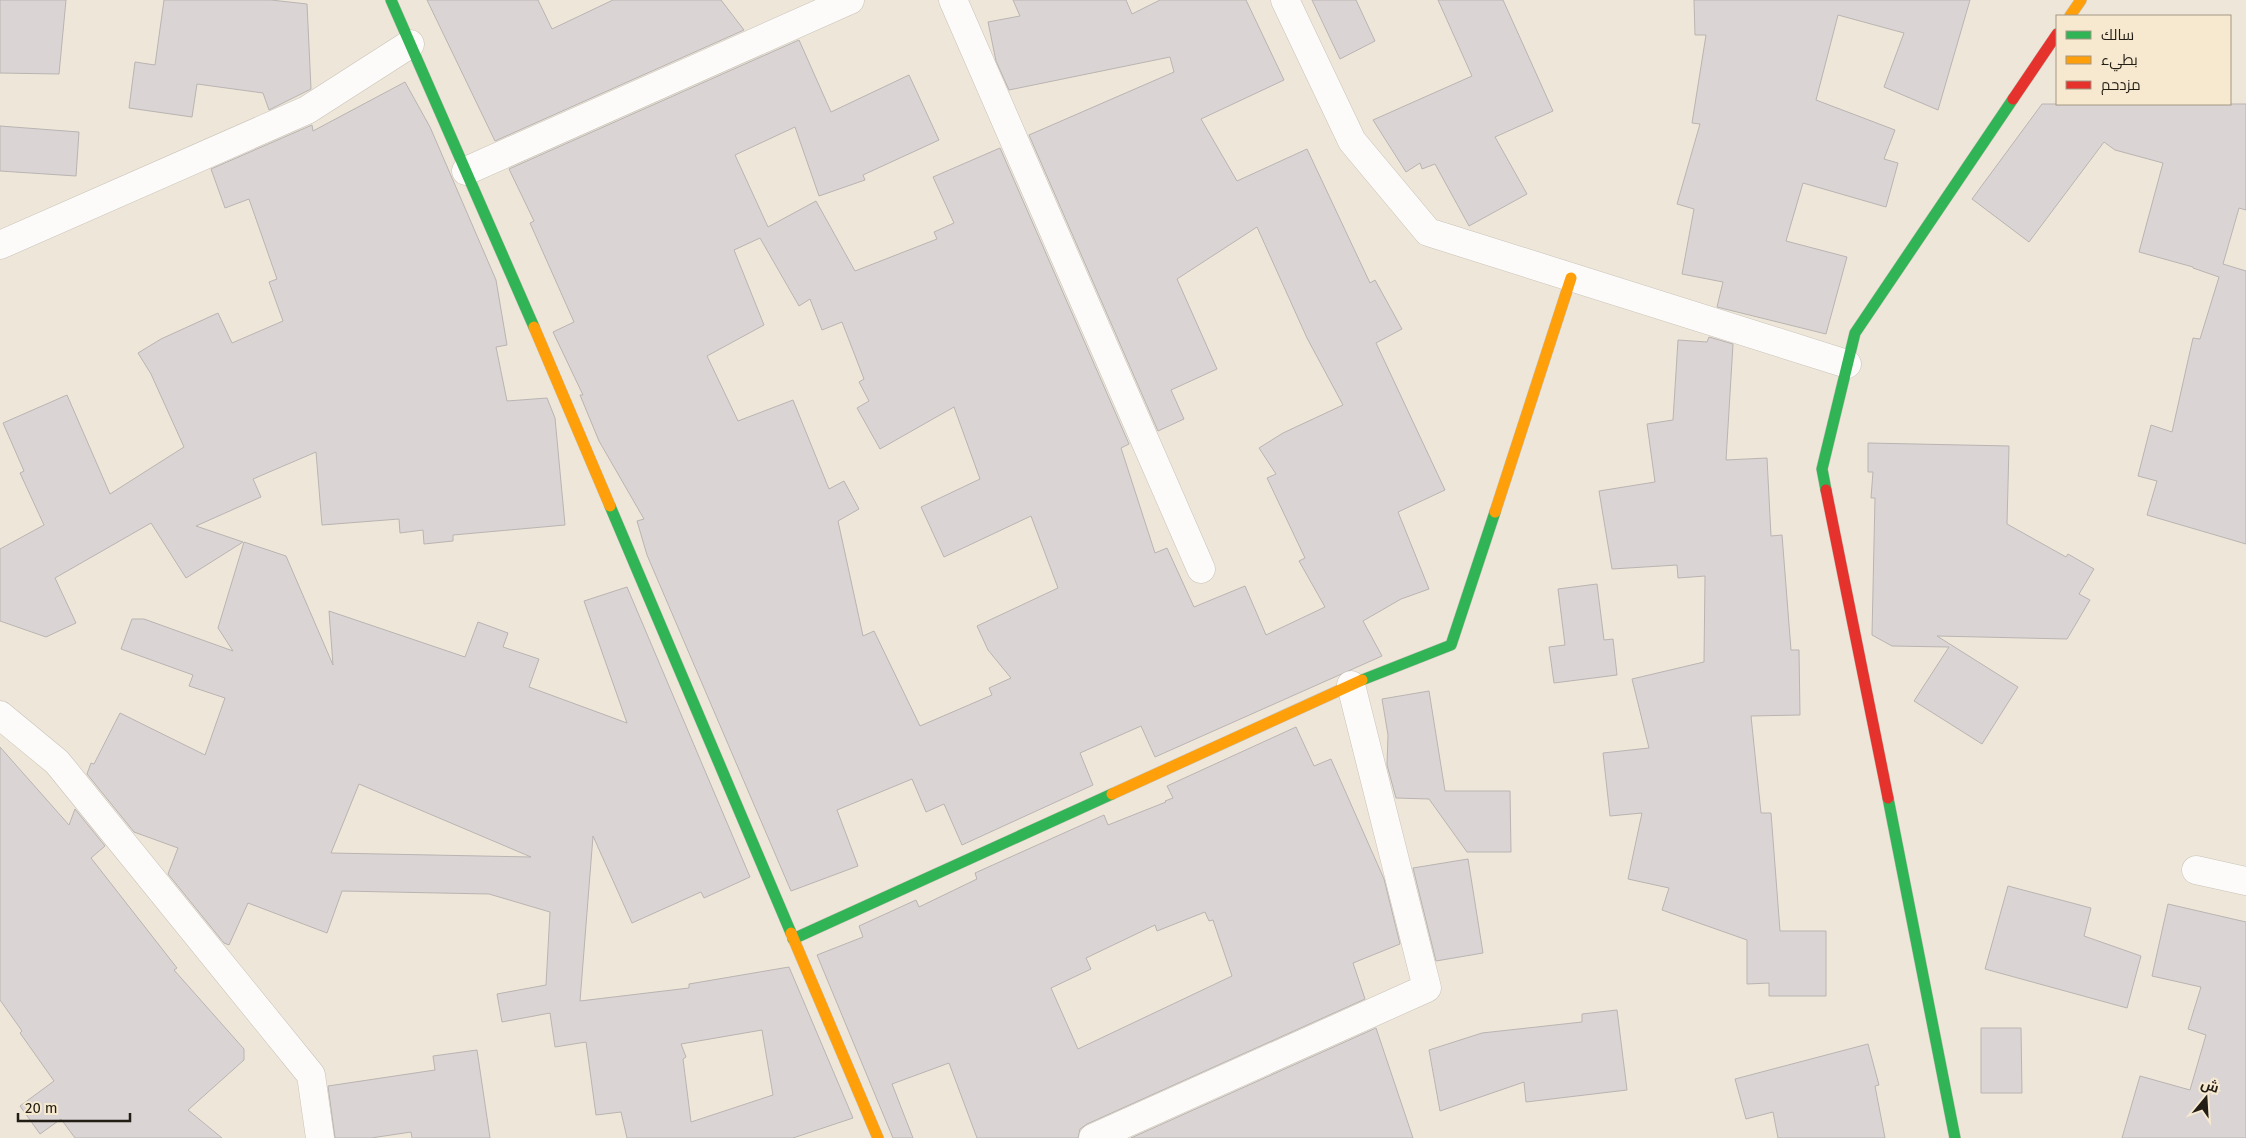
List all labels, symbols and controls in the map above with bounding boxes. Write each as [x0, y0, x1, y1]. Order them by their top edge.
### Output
legend [2056, 15, 2231, 105]
text: سالك [2101, 26, 2134, 44]
text: بطيء [2101, 51, 2138, 72]
text: مزدحم [2101, 76, 2141, 95]
north arrow [2181, 1073, 2231, 1123]
text: ش [2199, 1075, 2221, 1097]
scale bar [18, 1090, 130, 1122]
text: 20 m [25, 1099, 58, 1117]

